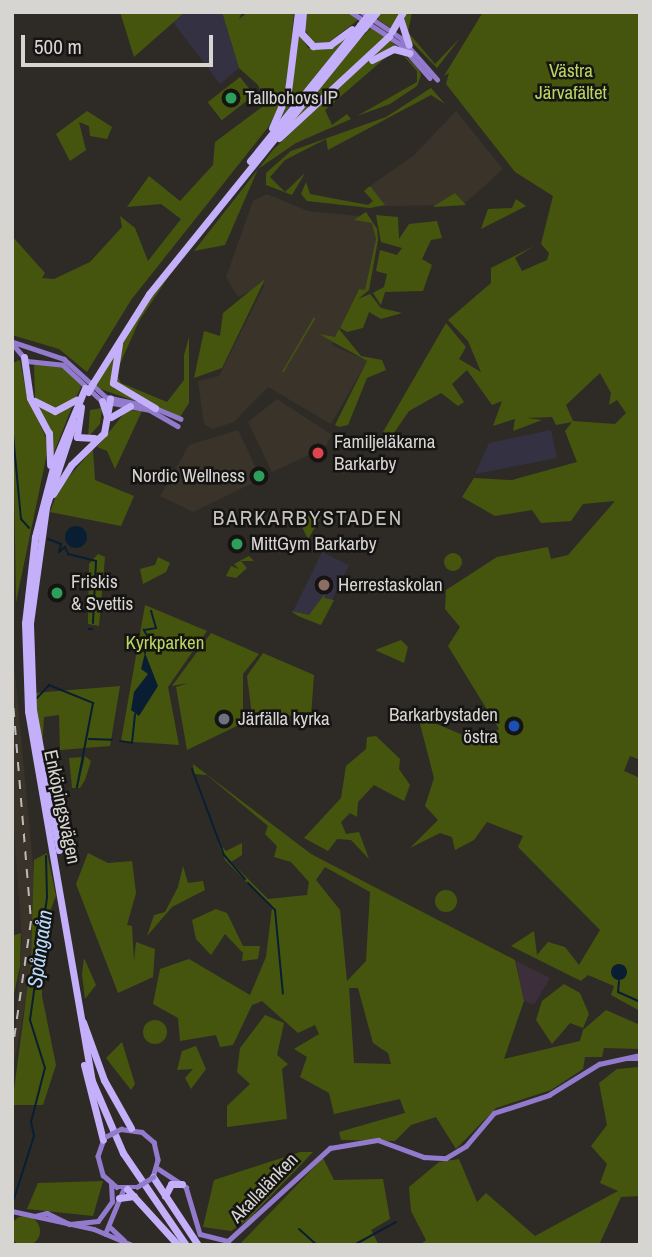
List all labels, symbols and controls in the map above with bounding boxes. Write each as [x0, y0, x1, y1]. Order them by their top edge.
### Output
scale bar [24, 21, 217, 65]
text: 500 m [34, 32, 82, 61]
park label: Västra Järvafältet [535, 60, 607, 104]
place label: Tallbohovs IP [245, 87, 338, 109]
marker: Tallbohovs IP [223, 90, 239, 106]
place label: Familjeläkarna Barkarby [334, 431, 435, 475]
marker: Familjeläkarna Barkarby [308, 443, 328, 463]
place label: Nordic Wellness [132, 465, 245, 487]
marker: Nordic Wellness [251, 468, 267, 484]
district label: BARKARBYSTADEN [215, 505, 401, 531]
place label: MittGym Barkarby [251, 533, 377, 555]
marker: MittGym Barkarby [229, 536, 245, 552]
place label: Friskis & Svettis [71, 571, 133, 615]
place label: Herrestaskolan [338, 574, 443, 596]
marker: Herrestaskolan [316, 577, 332, 593]
marker: Friskis & Svettis [49, 585, 65, 601]
park label: Kyrkparken [126, 632, 204, 654]
place label: Barkarbystaden östra [389, 704, 498, 748]
place label: Järfälla kyrka [238, 708, 330, 730]
marker: Järfälla kyrka [216, 711, 232, 727]
marker: Barkarbystaden östra [504, 716, 524, 736]
street label: Enköpingsvägen [39, 748, 85, 866]
water label: Spångaån [22, 908, 58, 990]
street label: Akallalänken [225, 1148, 303, 1228]

